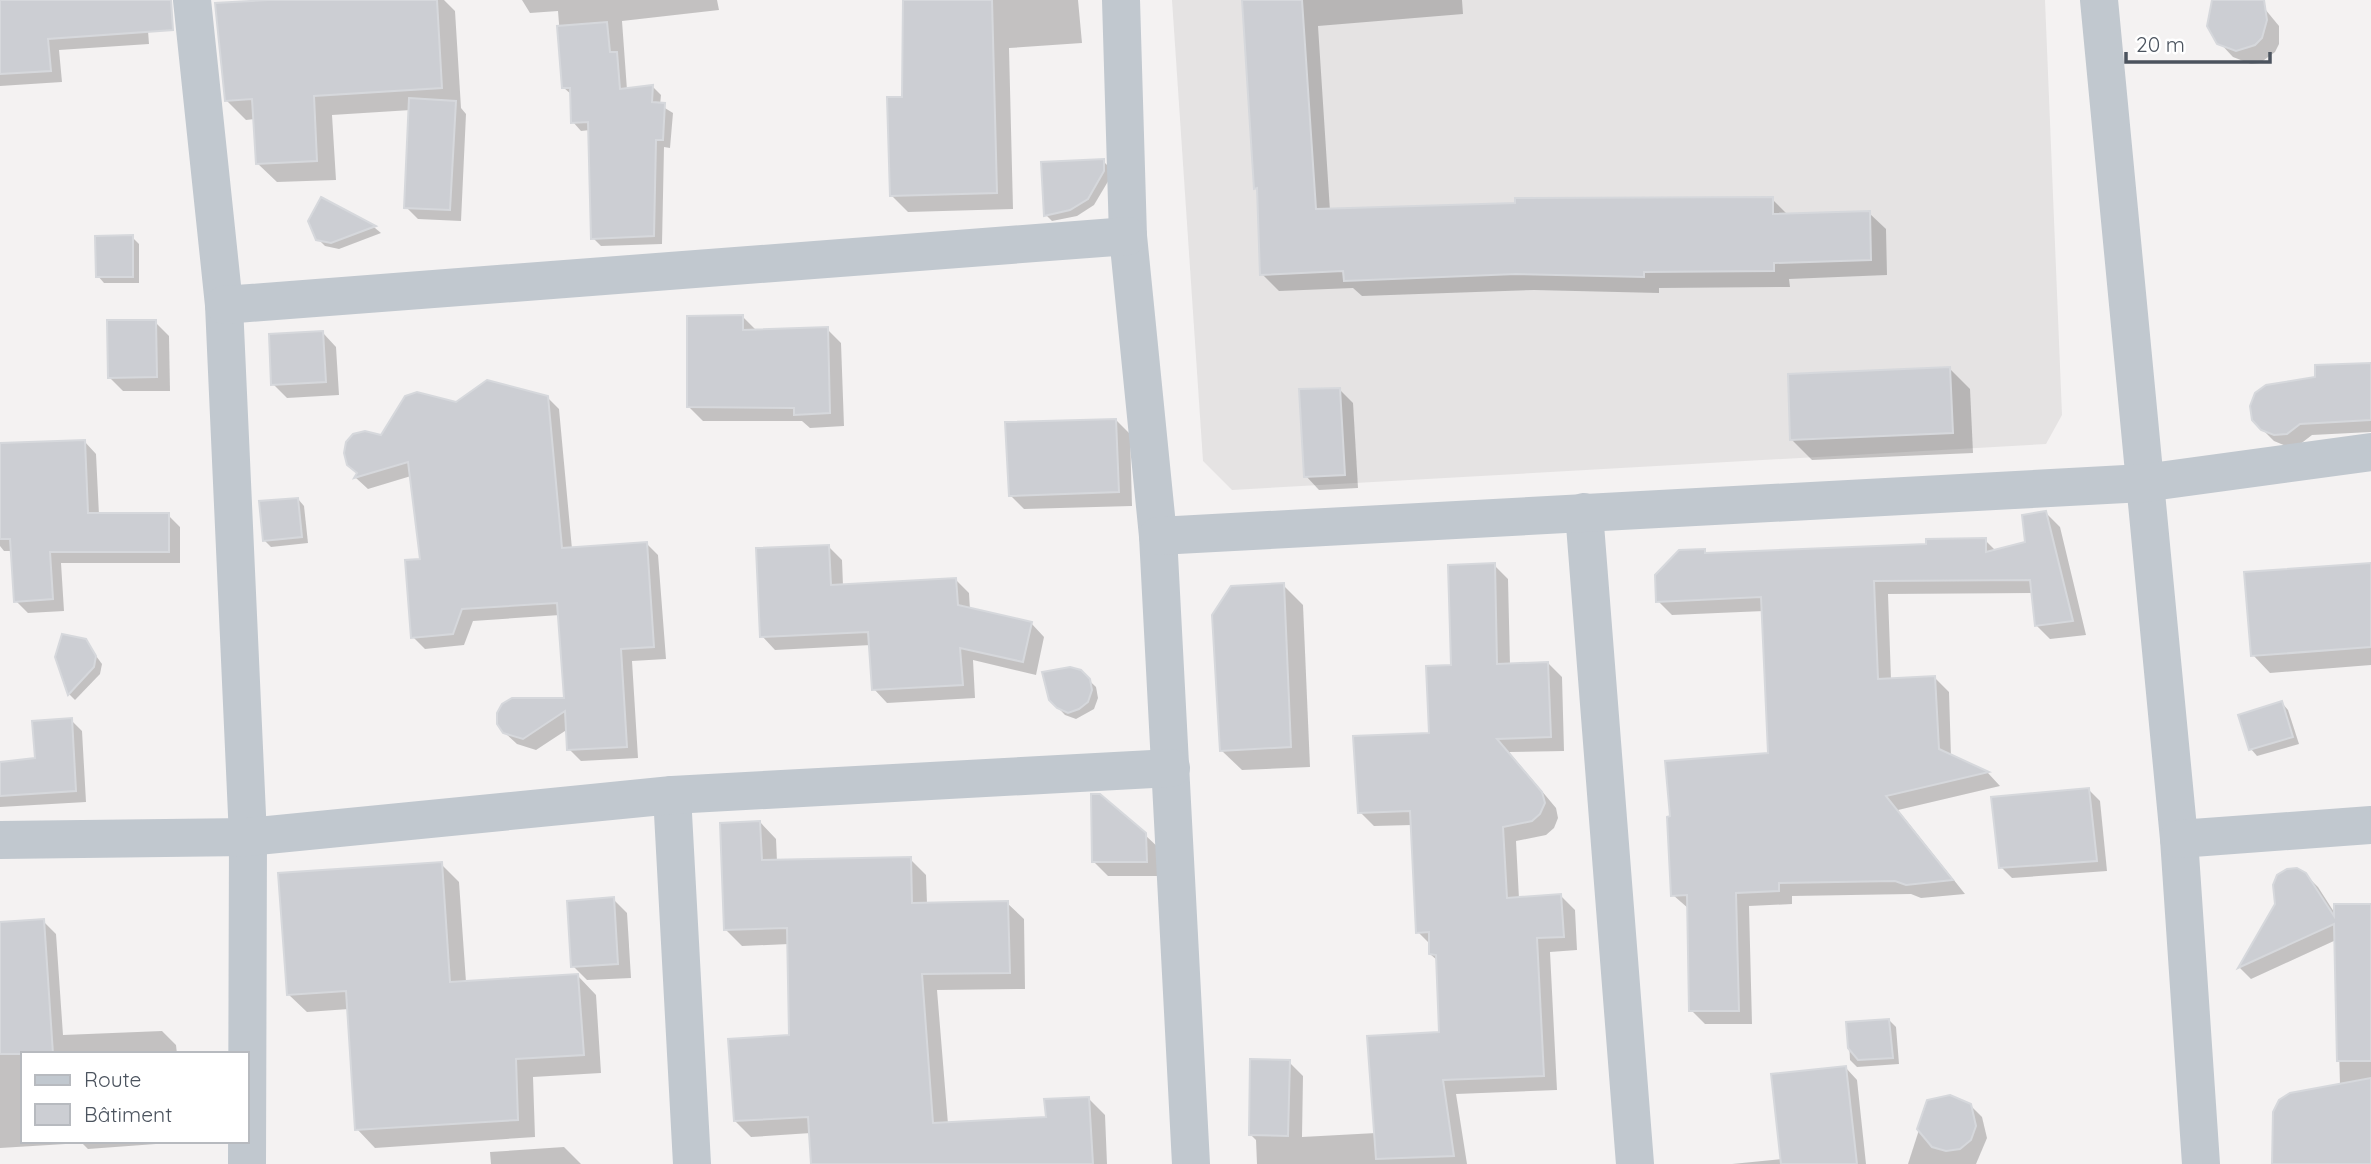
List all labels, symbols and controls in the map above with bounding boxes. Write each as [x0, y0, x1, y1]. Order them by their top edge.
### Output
scale bar [2126, 21, 2270, 65]
text: 20 m [2136, 31, 2185, 57]
legend [21, 1052, 248, 1143]
text: Route [84, 1066, 141, 1092]
text: Bâtiment [84, 1101, 172, 1127]

